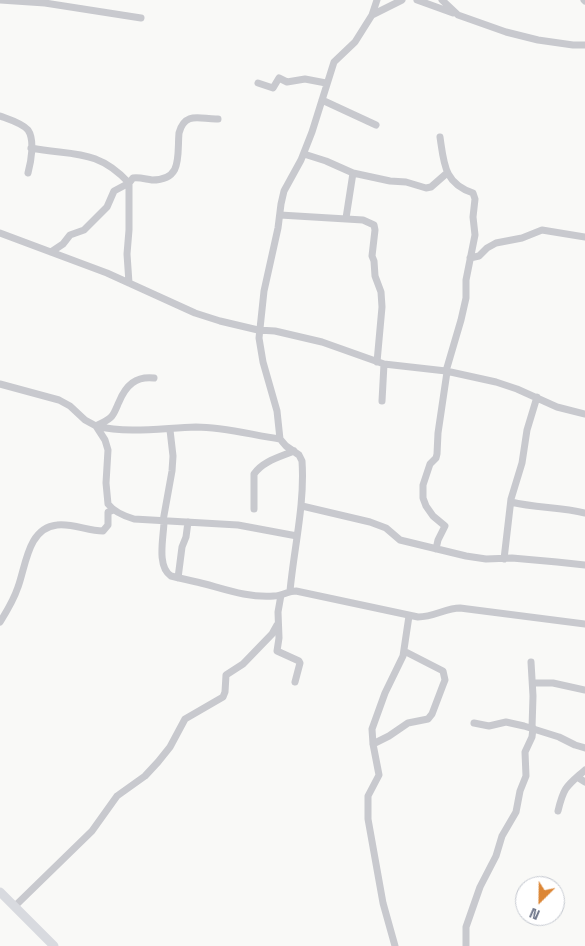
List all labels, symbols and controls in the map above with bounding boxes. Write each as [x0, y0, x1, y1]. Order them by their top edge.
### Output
north arrow [515, 876, 565, 926]
text: N [527, 904, 542, 924]

